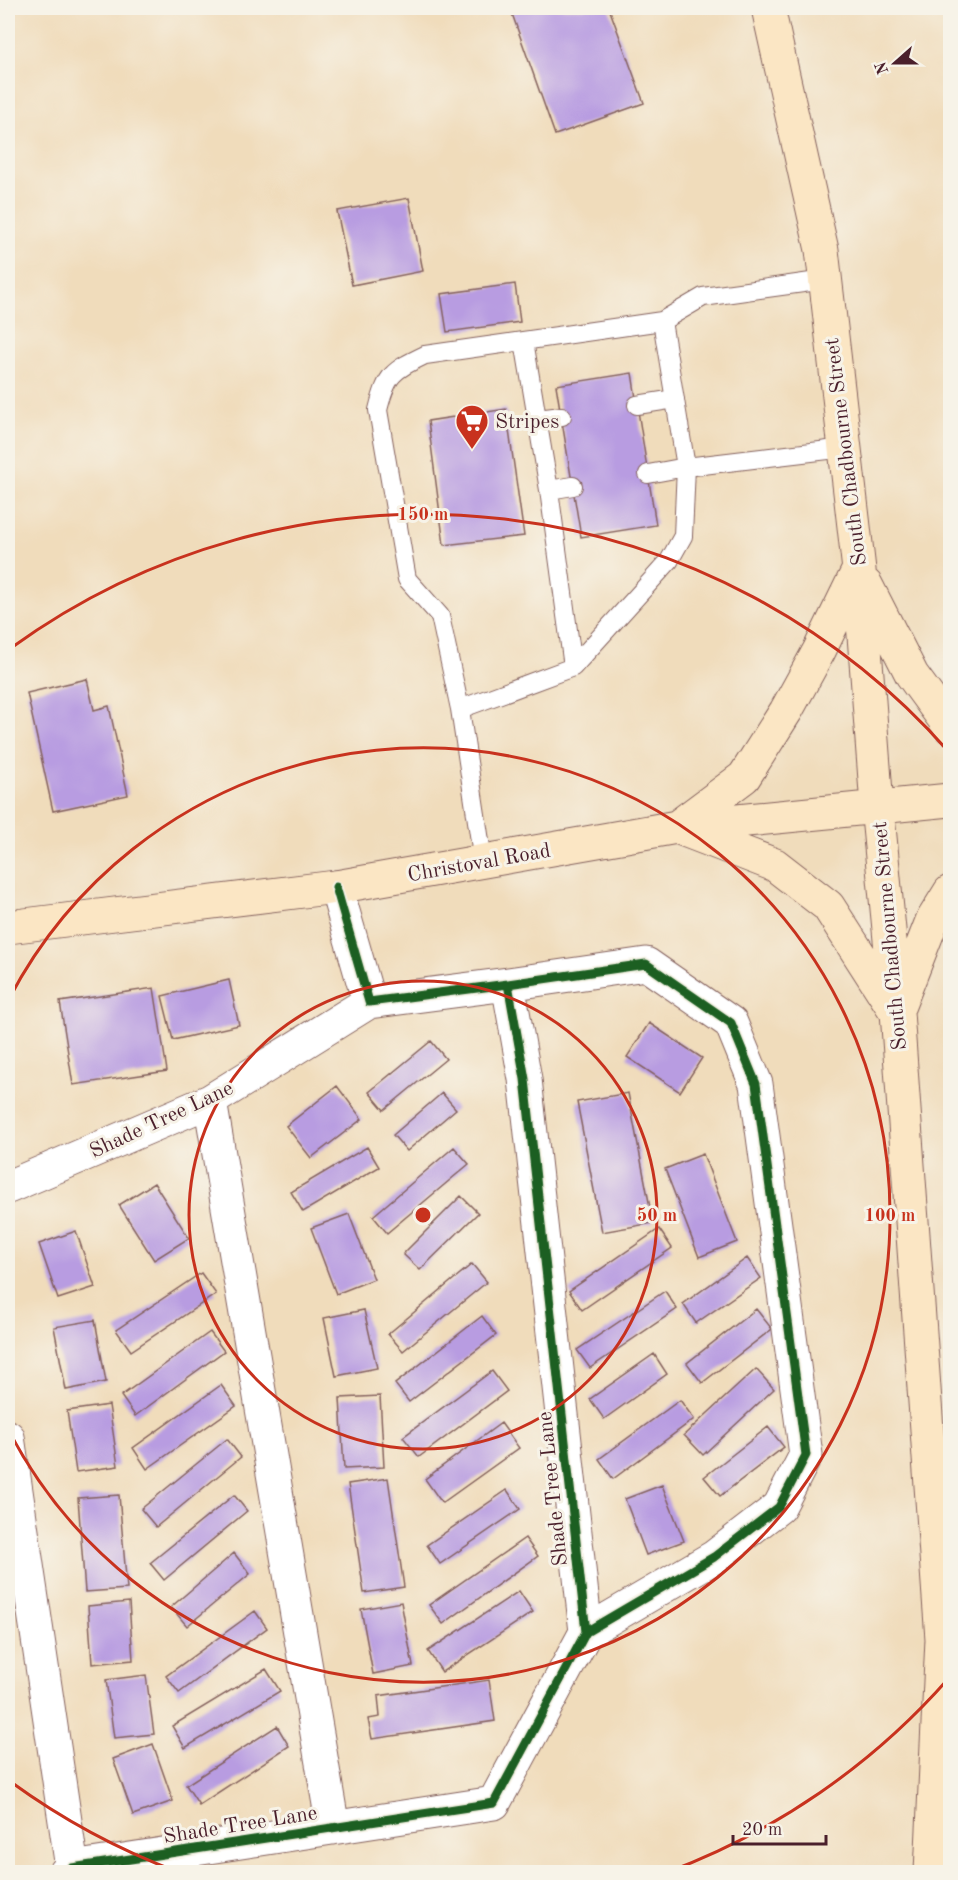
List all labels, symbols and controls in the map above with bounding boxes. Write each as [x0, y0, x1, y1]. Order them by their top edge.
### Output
north arrow [865, 33, 925, 93]
text: N [873, 58, 893, 76]
street label: South Chadbourne Street [822, 337, 871, 567]
supermarket icon: Stripes [454, 403, 490, 450]
place label: Stripes [495, 412, 559, 433]
text: 150 m [398, 506, 448, 524]
street label: South Chadbourne Street [870, 821, 911, 1051]
street label: Christoval Road [406, 841, 552, 886]
street label: Shade Tree Lane [87, 1078, 237, 1163]
centre of rings [413, 1205, 433, 1225]
text: 50 m [637, 1207, 677, 1225]
text: 100 m [865, 1207, 915, 1225]
street label: Shade Tree Lane [535, 1410, 572, 1567]
street label: Shade Tree Lane [162, 1803, 319, 1848]
scale bar [733, 1808, 826, 1846]
text: 20 m [742, 1821, 782, 1839]

